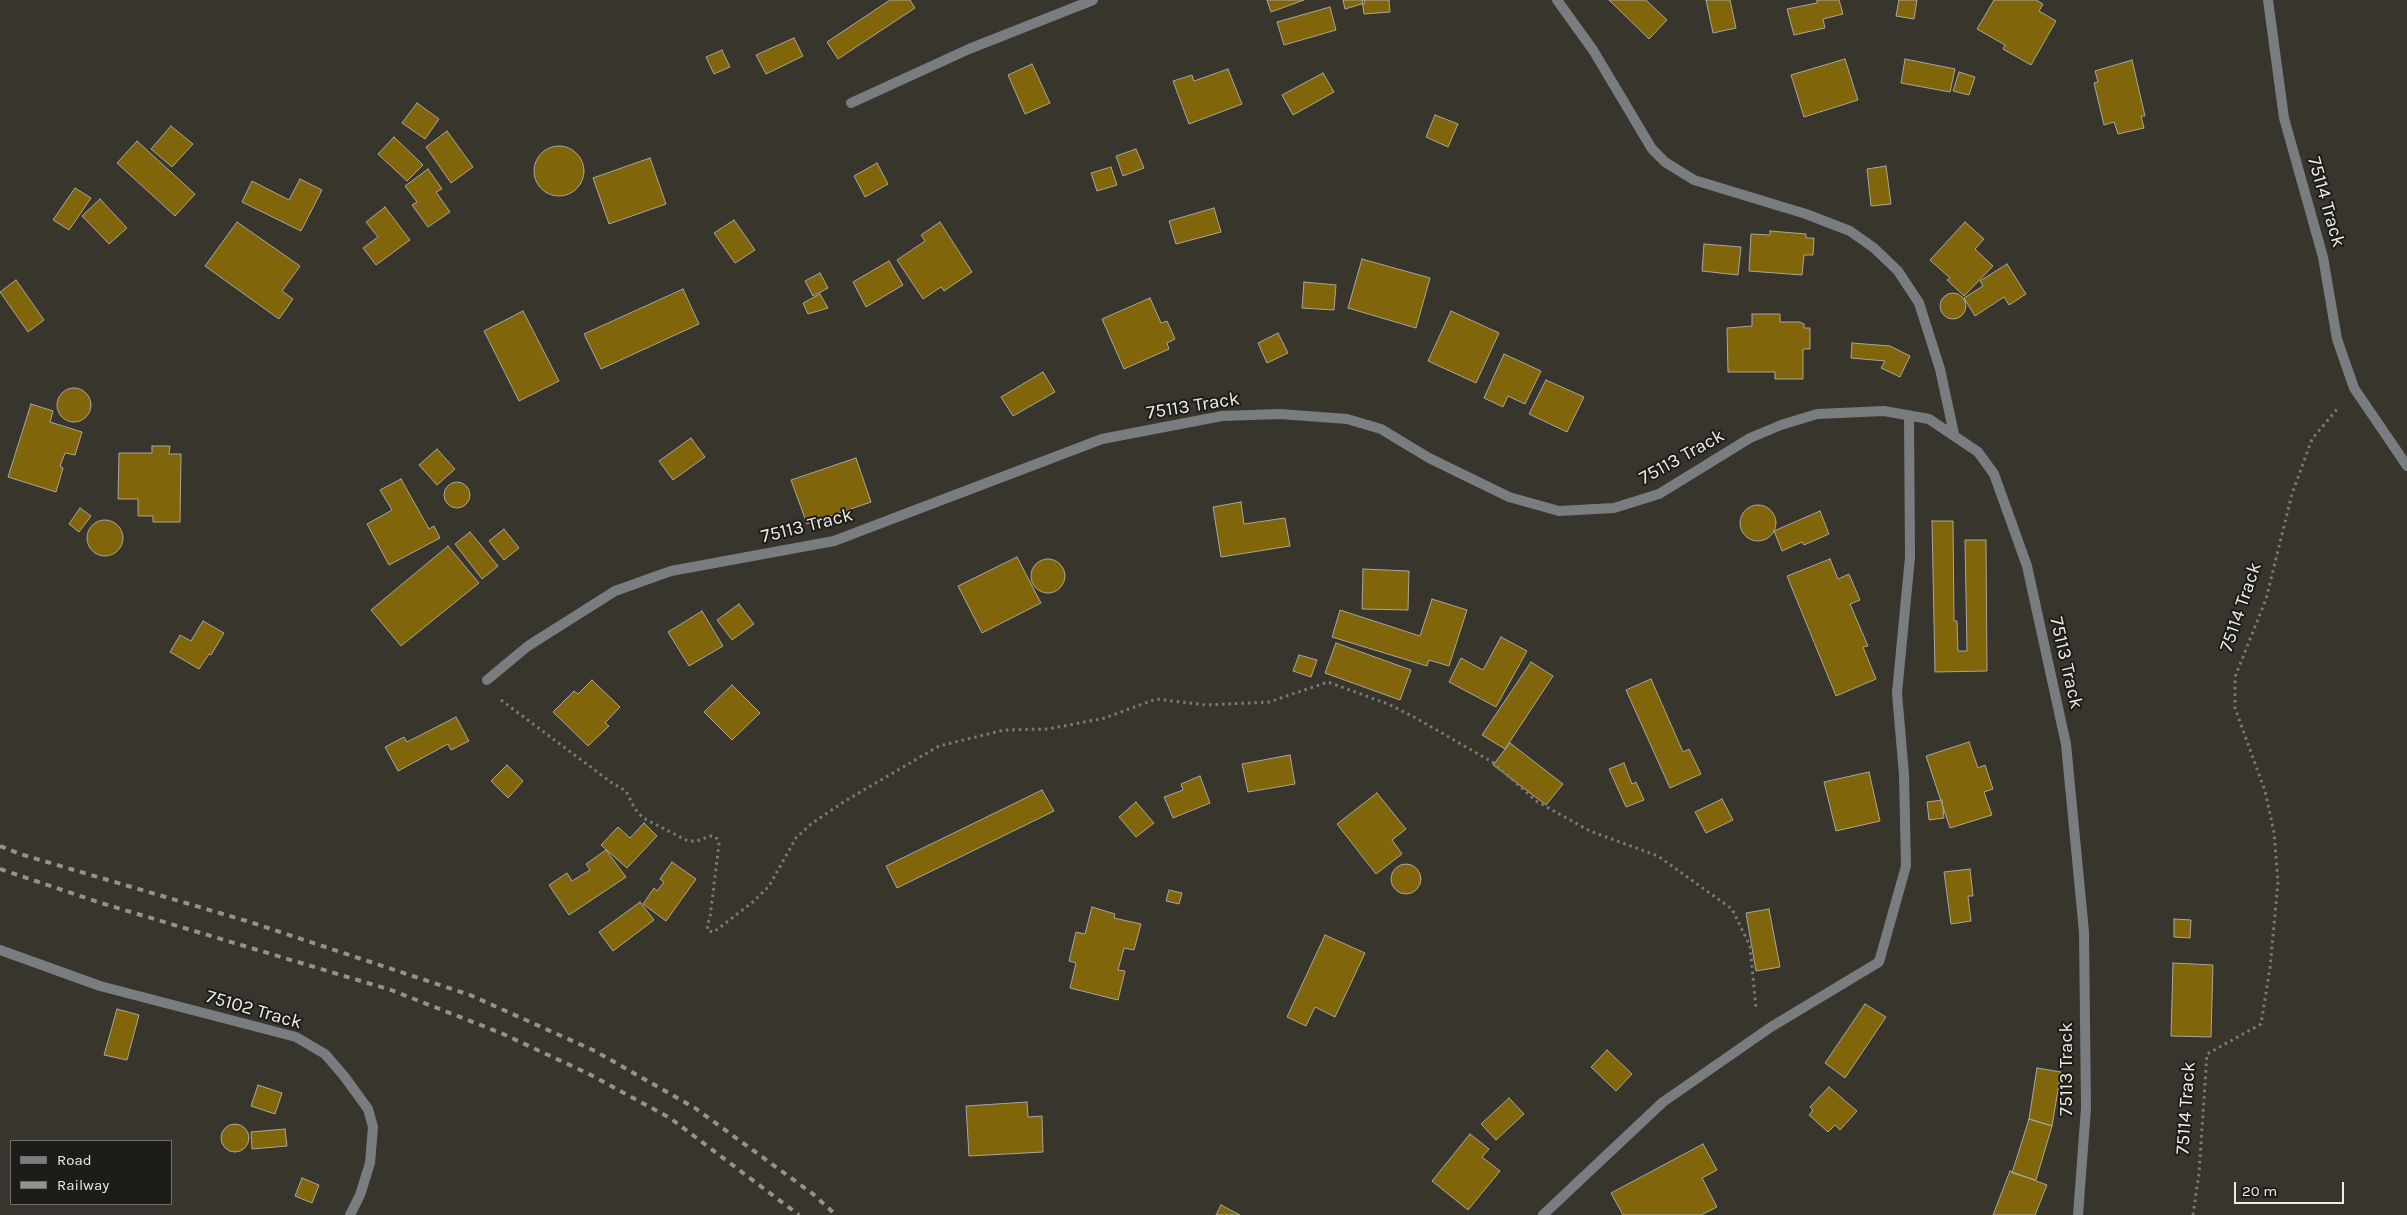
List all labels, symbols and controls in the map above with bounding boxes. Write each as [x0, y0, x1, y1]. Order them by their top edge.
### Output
street label: 75114 Track [2302, 154, 2350, 250]
street label: 75113 Track [1145, 387, 1241, 425]
street label: 75113 Track [1635, 424, 1729, 490]
street label: 75113 Track [759, 504, 855, 548]
street label: 75114 Track [2215, 559, 2267, 655]
street label: 75113 Track [2044, 615, 2088, 711]
street label: 75102 Track [203, 985, 305, 1035]
street label: 75113 Track [2056, 1022, 2078, 1116]
street label: 75114 Track [2171, 1061, 2201, 1155]
legend [10, 1140, 172, 1205]
text: Road [57, 1151, 92, 1169]
scale bar [2237, 1172, 2347, 1204]
text: Railway [57, 1176, 109, 1194]
text: 20 m [2242, 1182, 2277, 1200]

